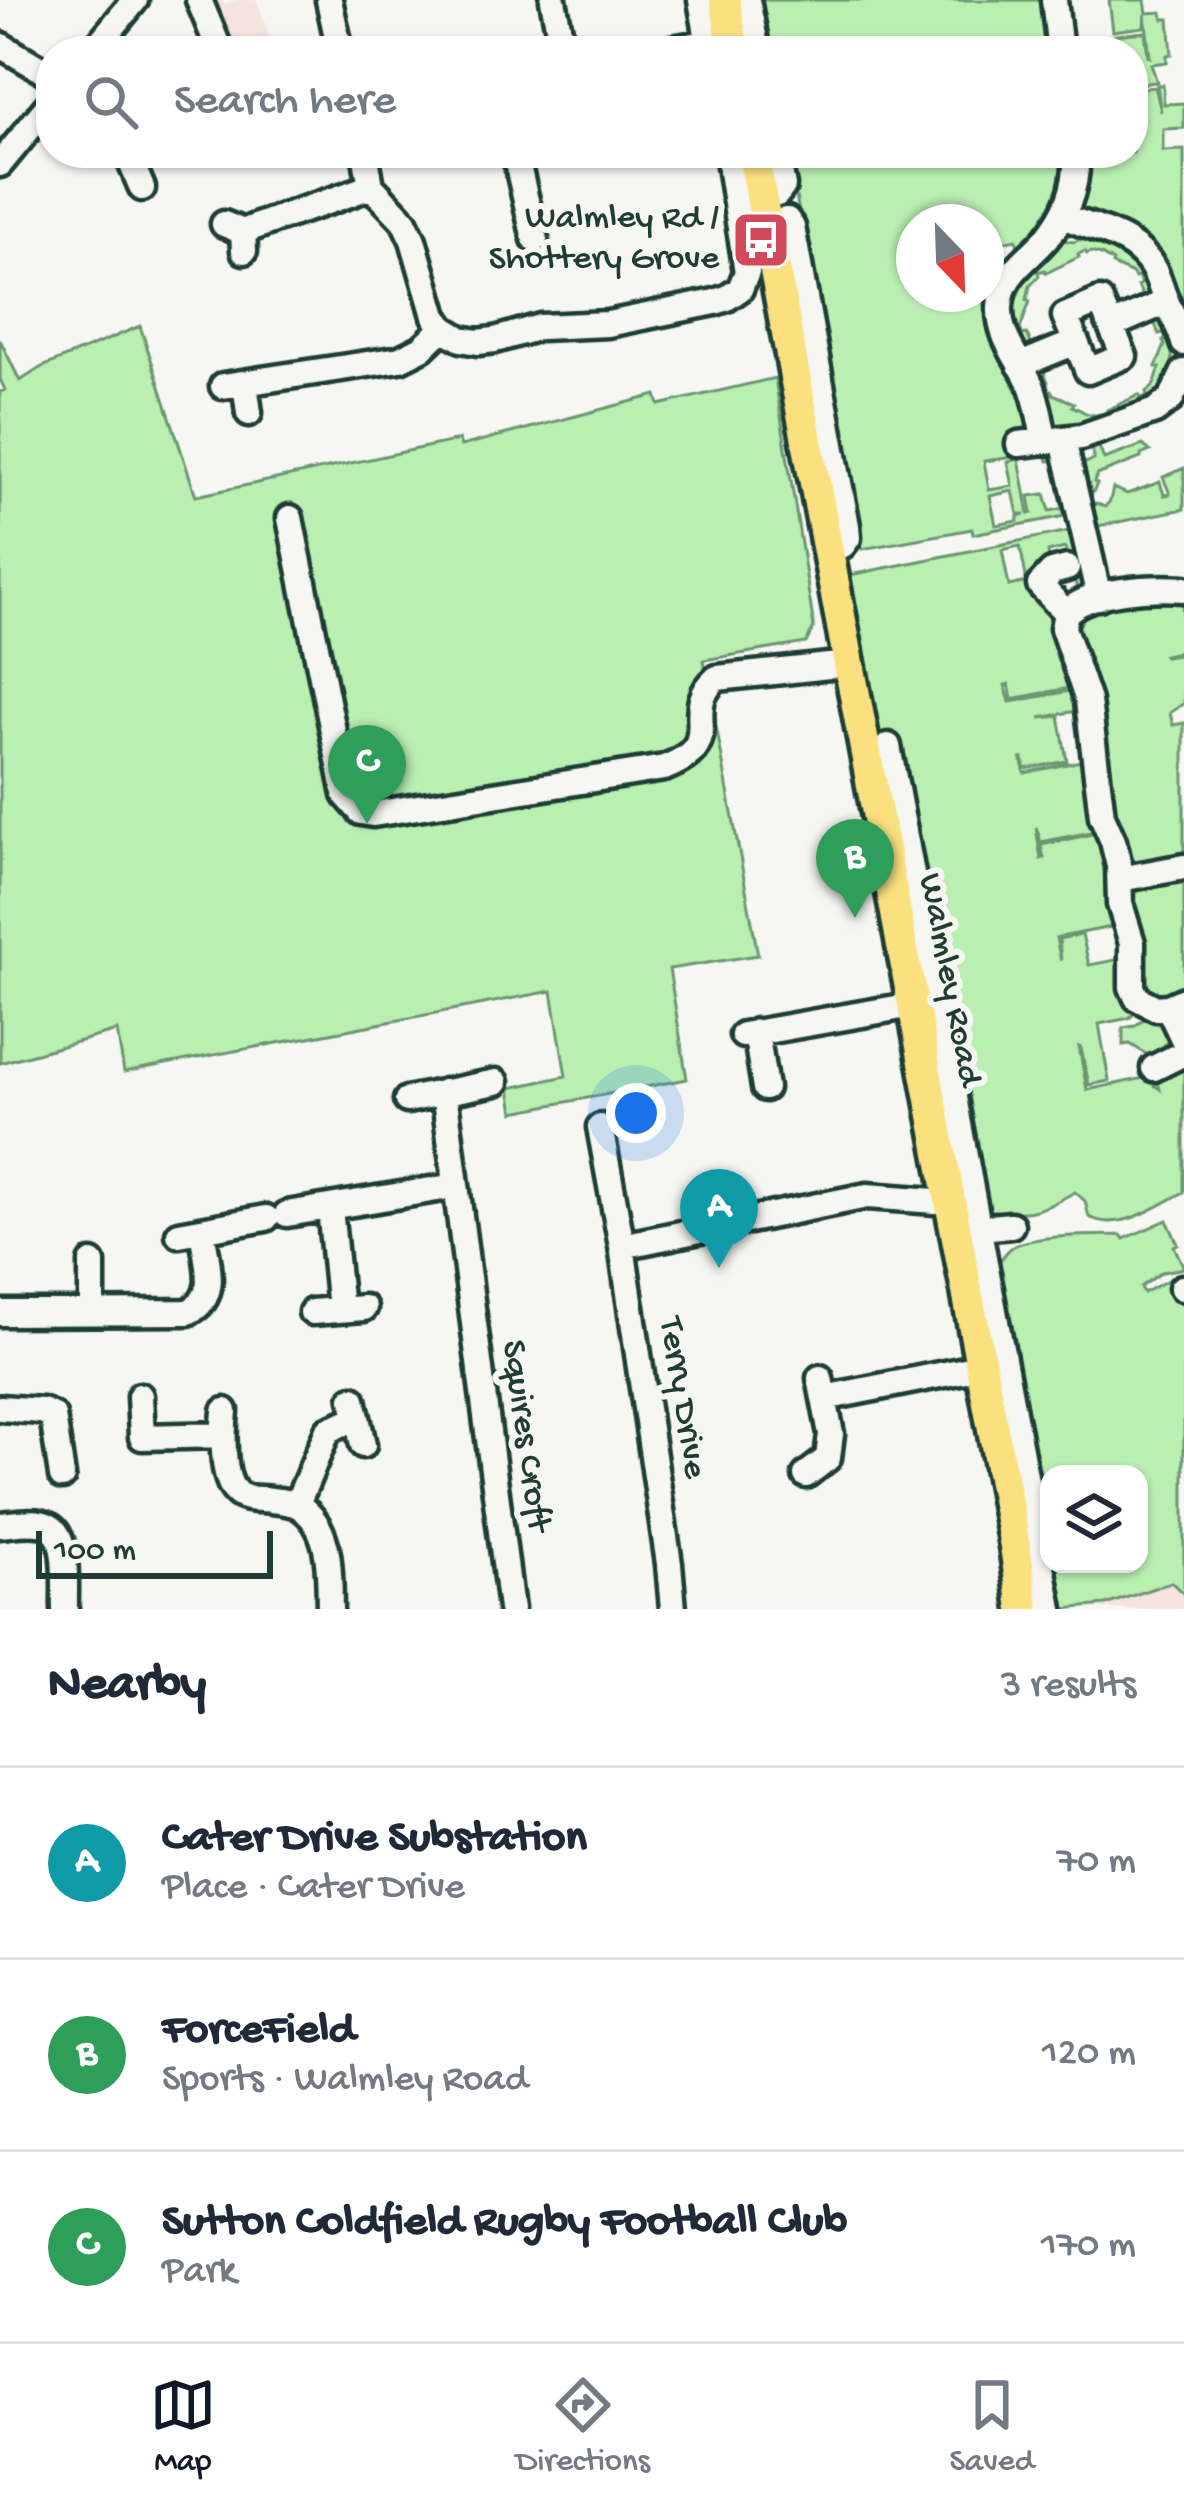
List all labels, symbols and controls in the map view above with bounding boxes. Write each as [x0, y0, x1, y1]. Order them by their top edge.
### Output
search box [36, 36, 1148, 168]
icon: search [78, 69, 144, 135]
text: Search here [174, 76, 396, 129]
place label: Walmley Rd / Shottery Grove [489, 198, 719, 282]
north arrow [896, 204, 1004, 312]
bus stop icon: Walmley Rd / Shottery Grove [730, 209, 792, 271]
pin: C [328, 725, 406, 824]
pin: B [816, 819, 894, 918]
street label: Walmley Road [906, 870, 990, 1093]
your location [606, 1083, 666, 1143]
pin: A [680, 1169, 758, 1268]
street label: Terry Drive [647, 1312, 715, 1482]
street label: Squires Croft [489, 1338, 559, 1538]
map controls [1040, 1465, 1148, 1573]
button: layers [1040, 1465, 1148, 1573]
scale bar [36, 1525, 273, 1578]
text: 100 m [54, 1533, 136, 1571]
text: Nearby [48, 1657, 206, 1717]
text: 3 results [1001, 1664, 1136, 1710]
text: Cater Drive Substation [162, 1813, 587, 1866]
text: A [75, 1840, 99, 1886]
text: 70 m [1057, 1840, 1136, 1886]
text: Place · Cater Drive [162, 1866, 465, 1912]
text: ForceField [162, 2005, 355, 2058]
text: B [77, 2032, 97, 2078]
text: 120 m [1042, 2032, 1136, 2078]
text: Sports · Walmley Road [162, 2058, 528, 2104]
text: Sutton Coldfield Rugby Football Club [162, 2197, 847, 2250]
text: C [76, 2224, 98, 2270]
text: 170 m [1041, 2224, 1136, 2270]
text: Park [162, 2250, 236, 2296]
tab: Map [150, 2372, 216, 2482]
tab: Directions [516, 2372, 650, 2482]
tab: Saved [950, 2372, 1034, 2482]

